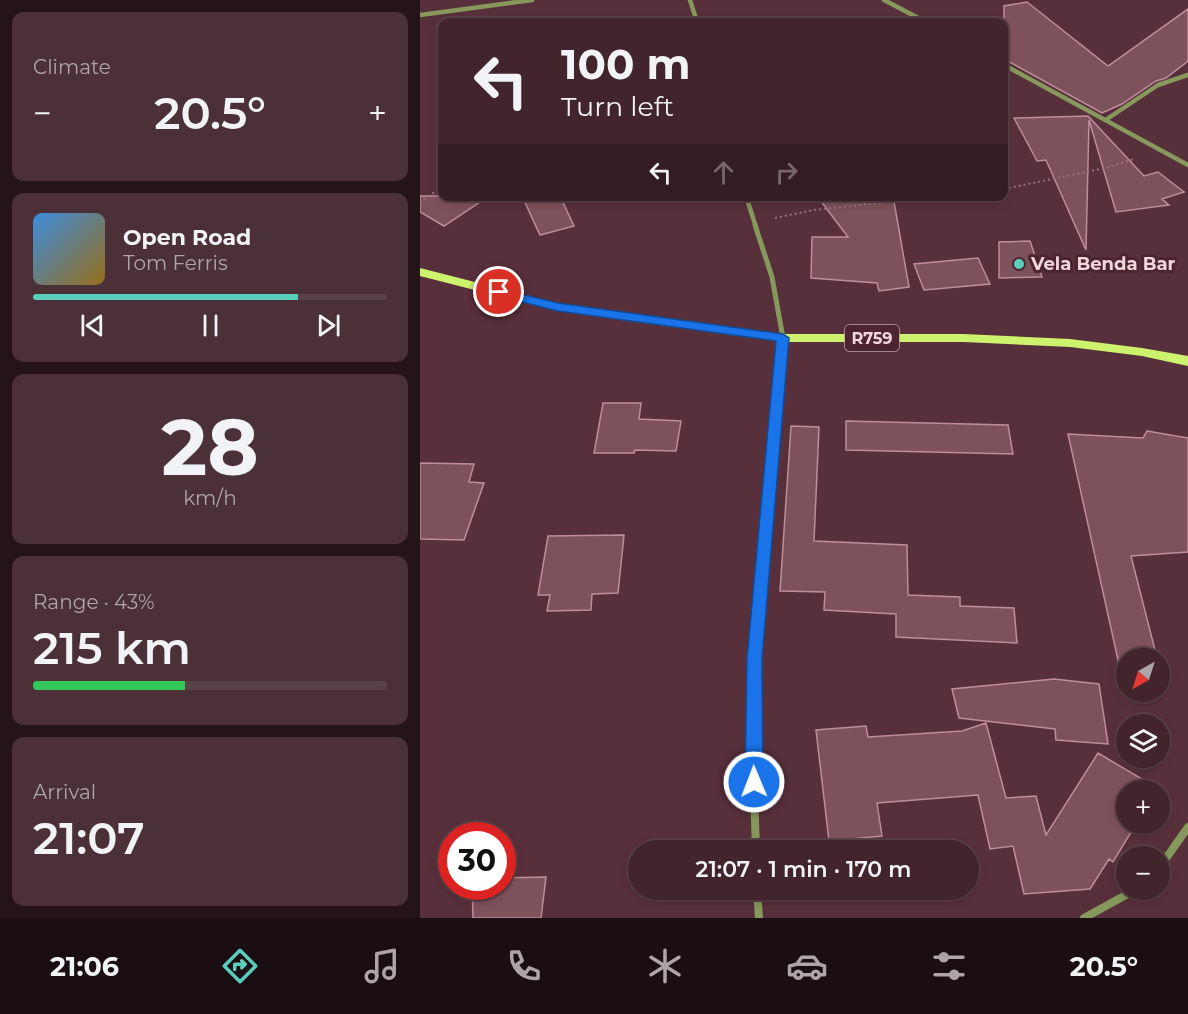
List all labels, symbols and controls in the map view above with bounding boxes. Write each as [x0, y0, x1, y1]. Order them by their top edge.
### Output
text: 100 m [561, 38, 690, 90]
icon: left [462, 42, 540, 120]
text: Climate [33, 55, 111, 79]
text: 20.5° [154, 85, 266, 140]
text: Turn left [561, 90, 674, 123]
text: − [33, 93, 52, 133]
text: + [368, 93, 387, 133]
icon: left [644, 156, 677, 189]
icon: ahead [707, 156, 740, 189]
icon: right [770, 156, 803, 189]
text: Open Road [123, 224, 251, 251]
text: Tom Ferris [123, 251, 228, 275]
place label: Vela Benda Bar [1030, 253, 1176, 275]
marker: Vela Benda Bar [1012, 257, 1026, 271]
pin [473, 266, 524, 317]
icon: arrive [482, 275, 515, 308]
icon: previous [76, 309, 109, 342]
icon: pause [194, 309, 227, 342]
icon: next [312, 309, 345, 342]
road number: R759 [845, 325, 899, 351]
text: 28 [161, 399, 259, 495]
text: km/h [183, 486, 237, 510]
text: Range · 43% [33, 590, 155, 614]
text: 215 km [33, 620, 191, 675]
north arrow [1116, 648, 1170, 702]
map controls [1116, 648, 1170, 900]
button: layers [1116, 714, 1170, 768]
position arrow [722, 750, 786, 814]
text: Arrival [33, 780, 96, 804]
button: + [1116, 780, 1170, 834]
text: 21:07 [33, 810, 145, 865]
speed limit sign: 30 [438, 822, 516, 900]
button: − [1116, 846, 1170, 900]
text: 21:07 · 1 min · 170 m [696, 856, 911, 883]
icon: directions [219, 945, 261, 987]
icon: music [361, 945, 403, 987]
icon: phone [503, 945, 545, 987]
icon: climate [644, 945, 686, 987]
icon: car [786, 945, 828, 987]
icon: filters [928, 945, 970, 987]
text: 21:06 [50, 950, 119, 983]
text: 20.5° [1070, 950, 1138, 983]

